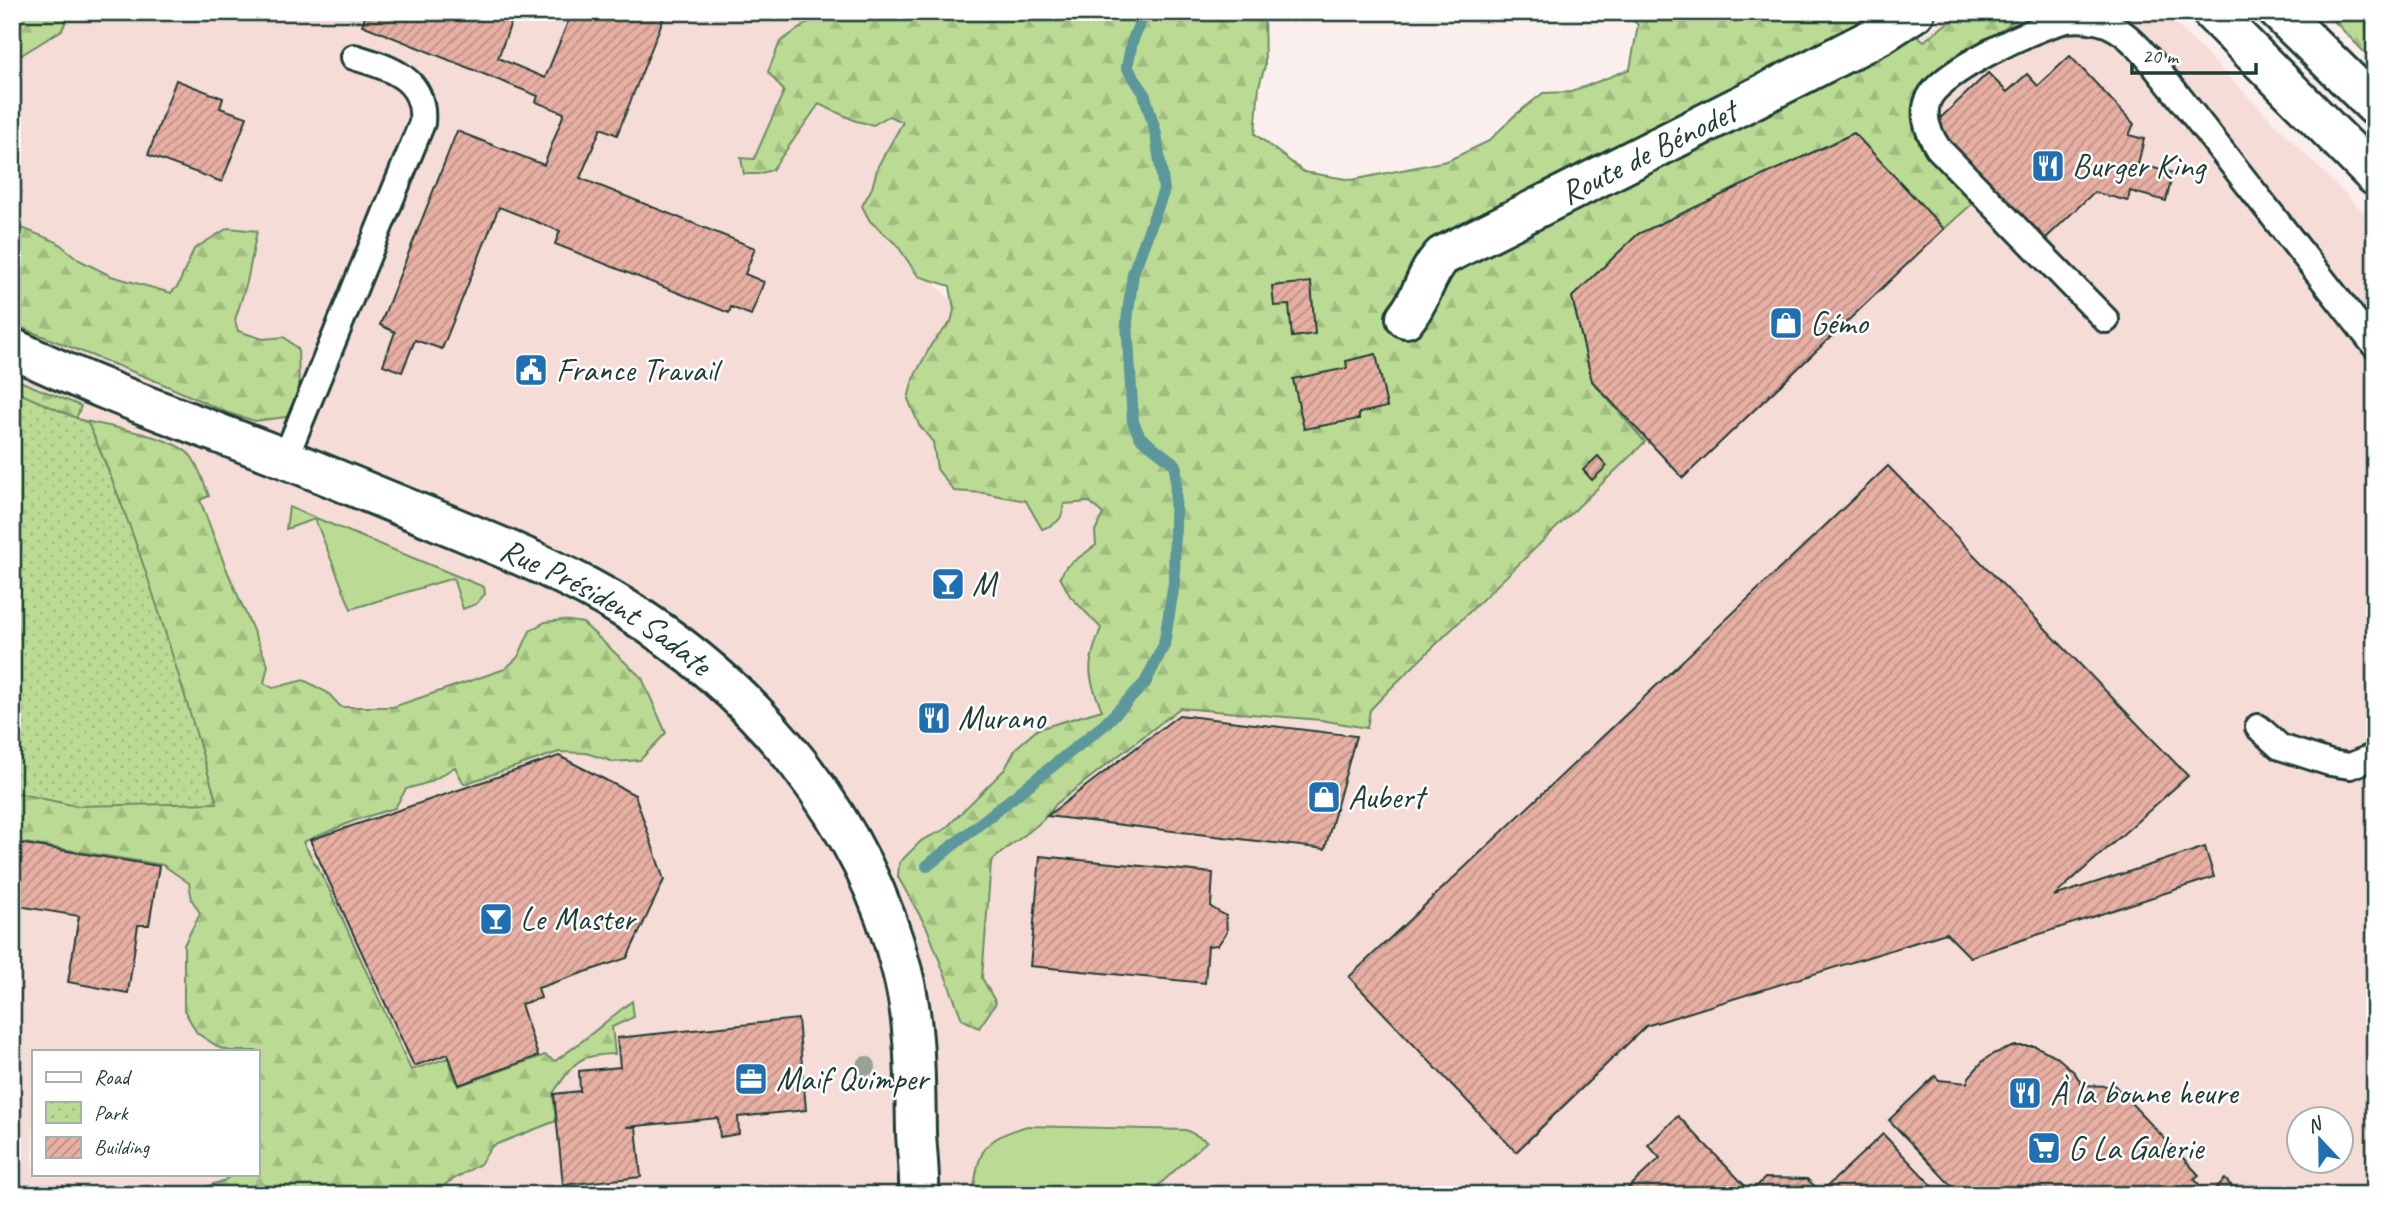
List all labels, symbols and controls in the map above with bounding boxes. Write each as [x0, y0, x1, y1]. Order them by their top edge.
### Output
scale bar [2132, 32, 2256, 76]
text: 20 m [2142, 43, 2180, 69]
street label: Route de Bénodet [1553, 88, 1747, 214]
place label: Burger King [2072, 145, 2207, 187]
restaurant icon: Burger King [2029, 147, 2067, 185]
place label: Gémo [1810, 302, 1870, 344]
shop icon: Gémo [1767, 304, 1805, 342]
place label: France Travail [556, 349, 723, 391]
public building icon: France Travail [512, 351, 550, 389]
street label: Rue Président Sadate [494, 528, 722, 686]
place label: M [972, 563, 999, 605]
bar icon: M [929, 565, 967, 603]
place label: Murano [958, 697, 1047, 739]
restaurant icon: Murano [915, 699, 953, 737]
place label: Aubert [1348, 776, 1428, 818]
shop icon: Aubert [1305, 778, 1343, 816]
place label: Le Master [520, 898, 638, 940]
bar icon: Le Master [477, 900, 515, 938]
legend [32, 1050, 259, 1176]
place label: Maif Quimper [776, 1058, 931, 1100]
office icon: Maif Quimper [732, 1060, 770, 1098]
text: Road [94, 1064, 133, 1090]
place label: À la bonne heure [2050, 1072, 2240, 1114]
restaurant icon: À la bonne heure [2006, 1074, 2044, 1112]
text: Park [94, 1100, 129, 1126]
north arrow [2286, 1106, 2356, 1176]
text: N [2304, 1111, 2327, 1138]
place label: G La Galerie [2068, 1127, 2206, 1169]
supermarket icon: G La Galerie [2025, 1129, 2063, 1167]
text: Building [94, 1134, 151, 1160]

